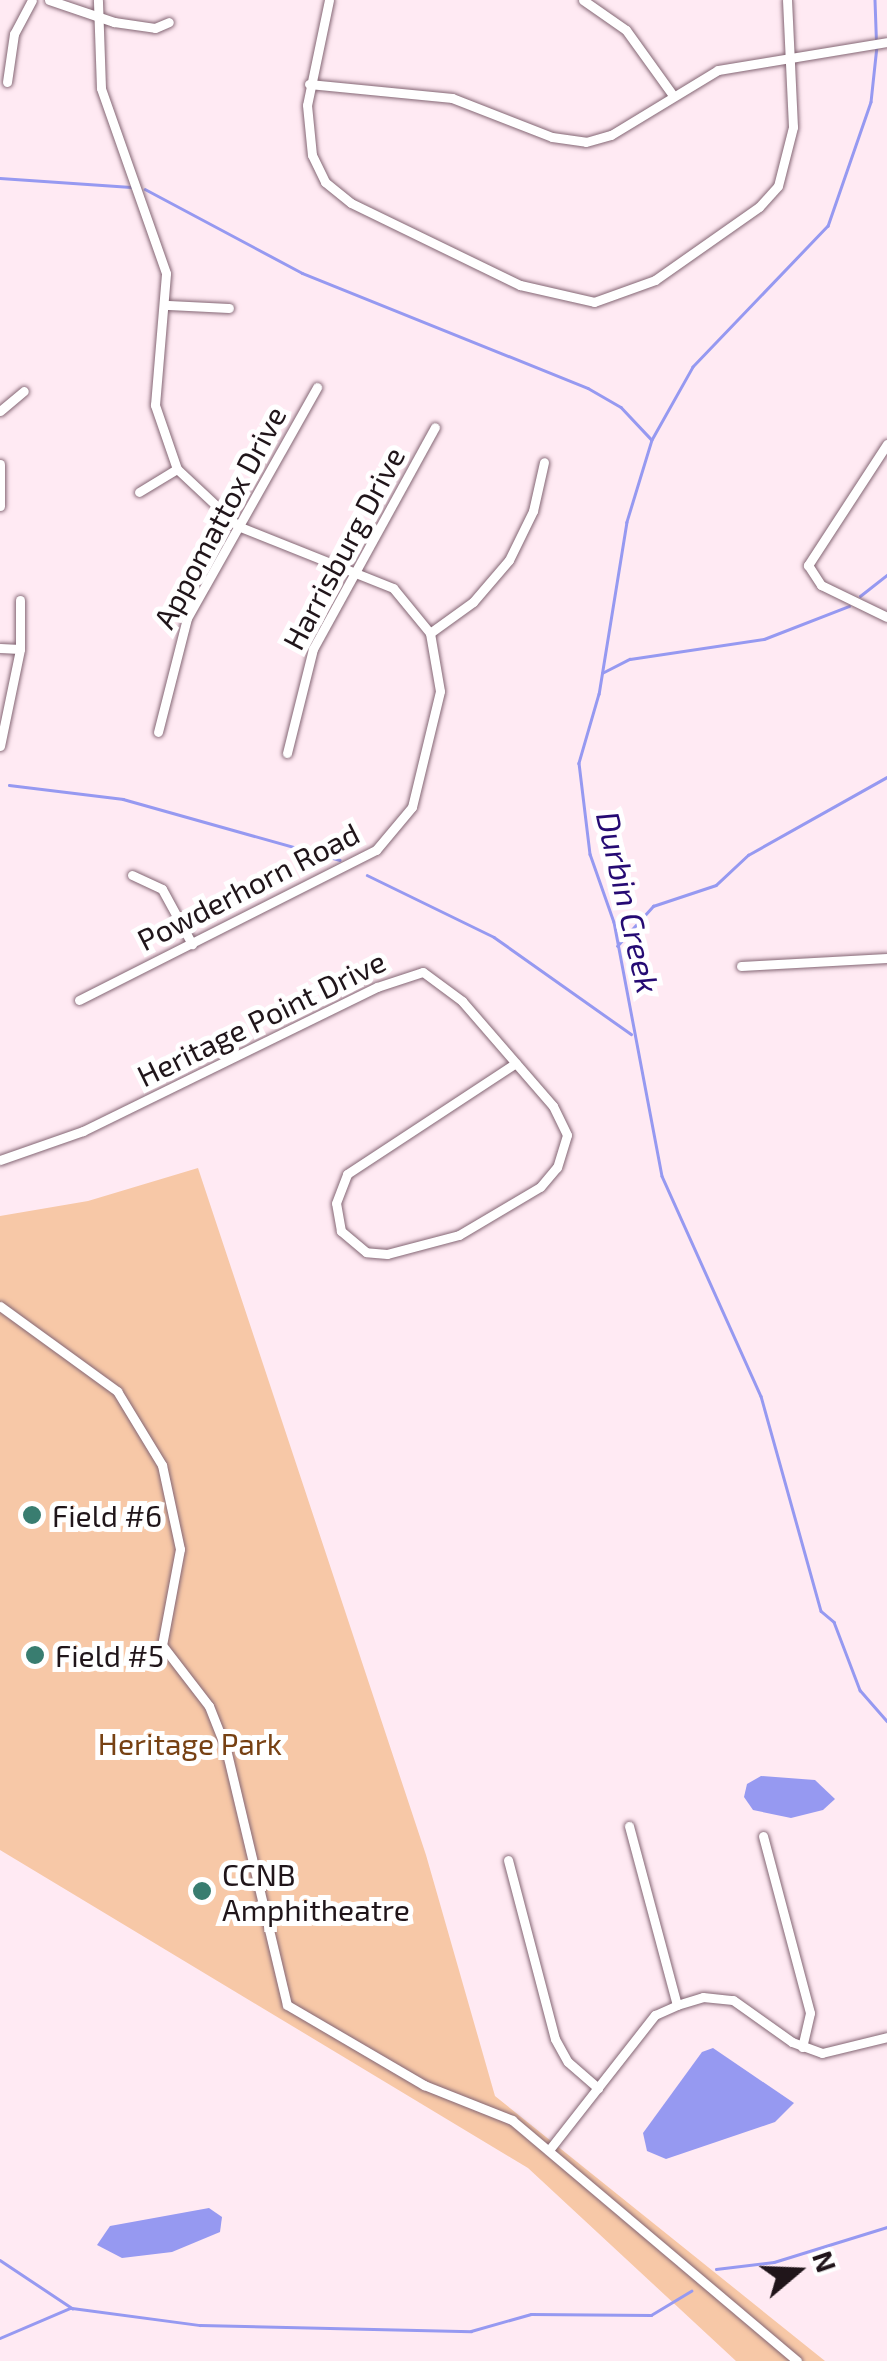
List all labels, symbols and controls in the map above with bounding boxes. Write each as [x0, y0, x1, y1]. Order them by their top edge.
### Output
street label: Appomattox Drive [145, 400, 293, 634]
street label: Harrisburg Drive [275, 441, 411, 655]
water label: Durbin Creek [589, 807, 669, 997]
street label: Powderhorn Road [131, 815, 365, 957]
street label: Heritage Point Drive [131, 942, 391, 1094]
place label: Field #6 [52, 1497, 162, 1533]
marker: Field #6 [21, 1504, 43, 1526]
place label: Field #5 [55, 1637, 164, 1673]
marker: Field #5 [24, 1644, 46, 1666]
park label: Heritage Park [98, 1725, 282, 1761]
place label: CCNB Amphitheatre [222, 1856, 410, 1926]
marker: CCNB Amphitheatre [191, 1880, 213, 1902]
north arrow [747, 2221, 847, 2321]
text: N [806, 2246, 845, 2276]

